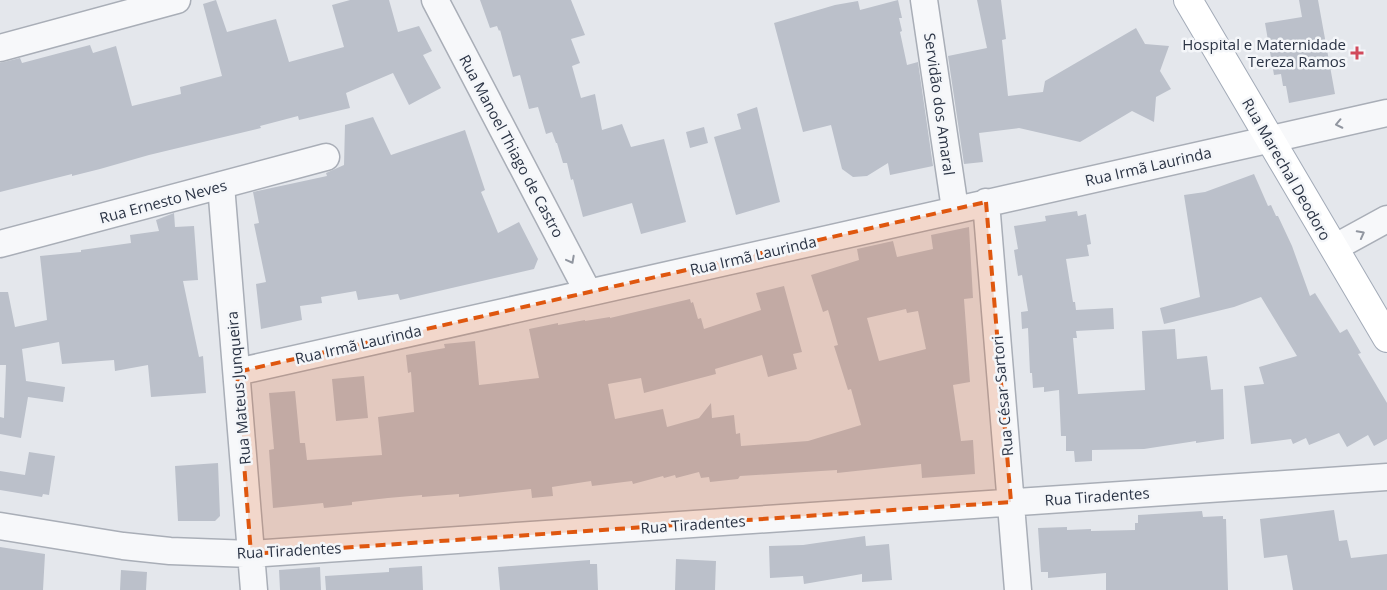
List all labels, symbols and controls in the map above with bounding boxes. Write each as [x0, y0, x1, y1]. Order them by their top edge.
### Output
street label: Servidão dos Amaral [920, 31, 960, 177]
place label: Hospital e Maternidade Tereza Ramos [1182, 34, 1346, 71]
marker: Hospital e Maternidade Tereza Ramos [1350, 46, 1364, 60]
street label: Rua Manoel Thiago de Castro [455, 51, 569, 241]
street label: Rua Marechal Deodoro [1238, 94, 1336, 244]
one-way arrow [1335, 118, 1344, 128]
street label: Rua Irmã Laurinda [1083, 142, 1213, 190]
street label: Rua Ernesto Neves [97, 174, 229, 228]
one-way arrow [1355, 230, 1364, 240]
street label: Rua Irmã Laurinda [688, 231, 818, 279]
one-way arrow [565, 255, 575, 264]
street label: Rua Mateus Junqueira [221, 310, 255, 466]
street label: Rua Irmã Laurinda [293, 320, 423, 368]
street label: Rua César Sartori [987, 335, 1017, 457]
street label: Rua Tiradentes [1044, 482, 1150, 510]
street label: Rua Tiradentes [640, 510, 746, 538]
street label: Rua Tiradentes [236, 537, 342, 563]

